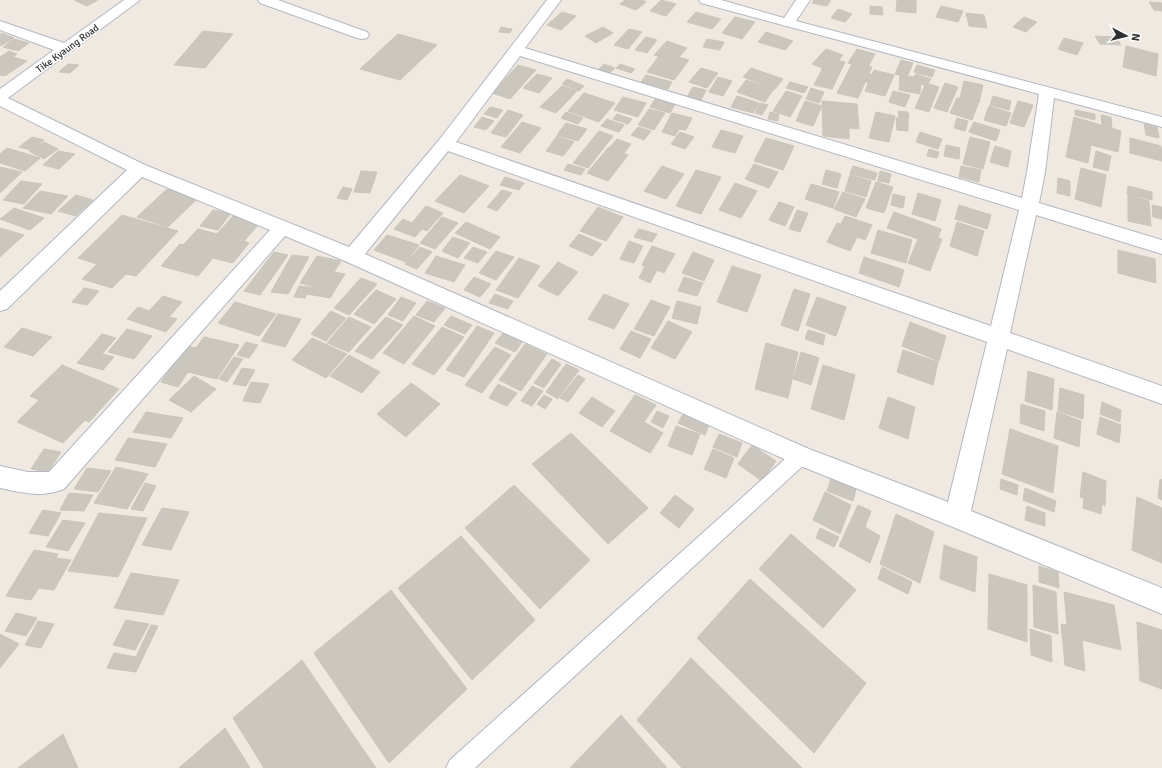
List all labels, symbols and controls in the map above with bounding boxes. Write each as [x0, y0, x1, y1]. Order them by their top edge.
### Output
north arrow [1106, 16, 1146, 56]
street label: Tike Kyaung Road [34, 22, 101, 76]
text: N [1129, 33, 1142, 42]

